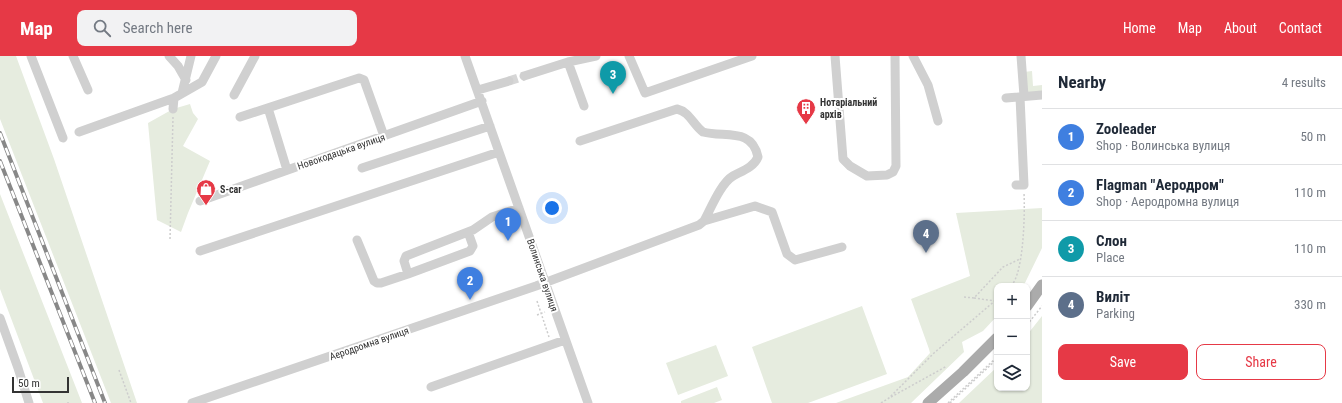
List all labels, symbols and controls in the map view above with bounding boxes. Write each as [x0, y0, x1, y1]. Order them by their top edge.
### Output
search box [77, 10, 357, 46]
text: Map [20, 17, 53, 40]
icon: search [91, 17, 113, 39]
text: Search here [123, 19, 193, 37]
text: Home [1123, 20, 1156, 36]
text: Map [1178, 20, 1202, 36]
text: About [1224, 20, 1257, 36]
text: Contact [1279, 20, 1322, 36]
pin: 3 [600, 61, 626, 94]
text: Nearby [1058, 72, 1106, 92]
text: 4 results [1282, 75, 1326, 90]
building icon: Нотаріальний архів [795, 97, 817, 125]
place label: Нотаріальний архів [820, 97, 877, 120]
text: Zooleader [1096, 120, 1156, 138]
text: 1 [1068, 129, 1074, 144]
text: 50 m [1300, 129, 1326, 144]
street label: Новокодацька вулиця [296, 131, 387, 172]
text: Shop · Волинська вулиця [1096, 138, 1230, 153]
text: Flagman "Аеродром" [1096, 176, 1224, 194]
shop icon: S-car [195, 178, 217, 206]
place label: S-car [220, 184, 242, 195]
text: 2 [1068, 185, 1074, 200]
text: 110 m [1294, 185, 1326, 200]
text: Shop · Аеродромна вулиця [1096, 194, 1239, 209]
your location [542, 198, 562, 218]
pin: 1 [495, 208, 521, 241]
pin: 4 [913, 220, 939, 253]
text: Слон [1096, 232, 1127, 250]
street label: Волинська вулиця [525, 237, 560, 313]
text: 3 [1068, 241, 1074, 256]
text: 110 m [1294, 241, 1326, 256]
text: Place [1096, 250, 1125, 265]
pin: 2 [457, 267, 483, 300]
map controls [994, 283, 1030, 391]
button: + [994, 283, 1030, 319]
text: Виліт [1096, 288, 1130, 306]
text: 4 [1068, 297, 1074, 312]
text: 330 m [1294, 297, 1326, 312]
text: Parking [1096, 306, 1135, 321]
button: − [994, 319, 1030, 355]
street label: Аеродромна вулиця [328, 325, 410, 362]
button: Save [1058, 344, 1188, 380]
button: Share [1196, 344, 1326, 380]
button: layers [994, 355, 1030, 391]
scale bar [12, 375, 69, 394]
text: 50 m [18, 377, 40, 390]

